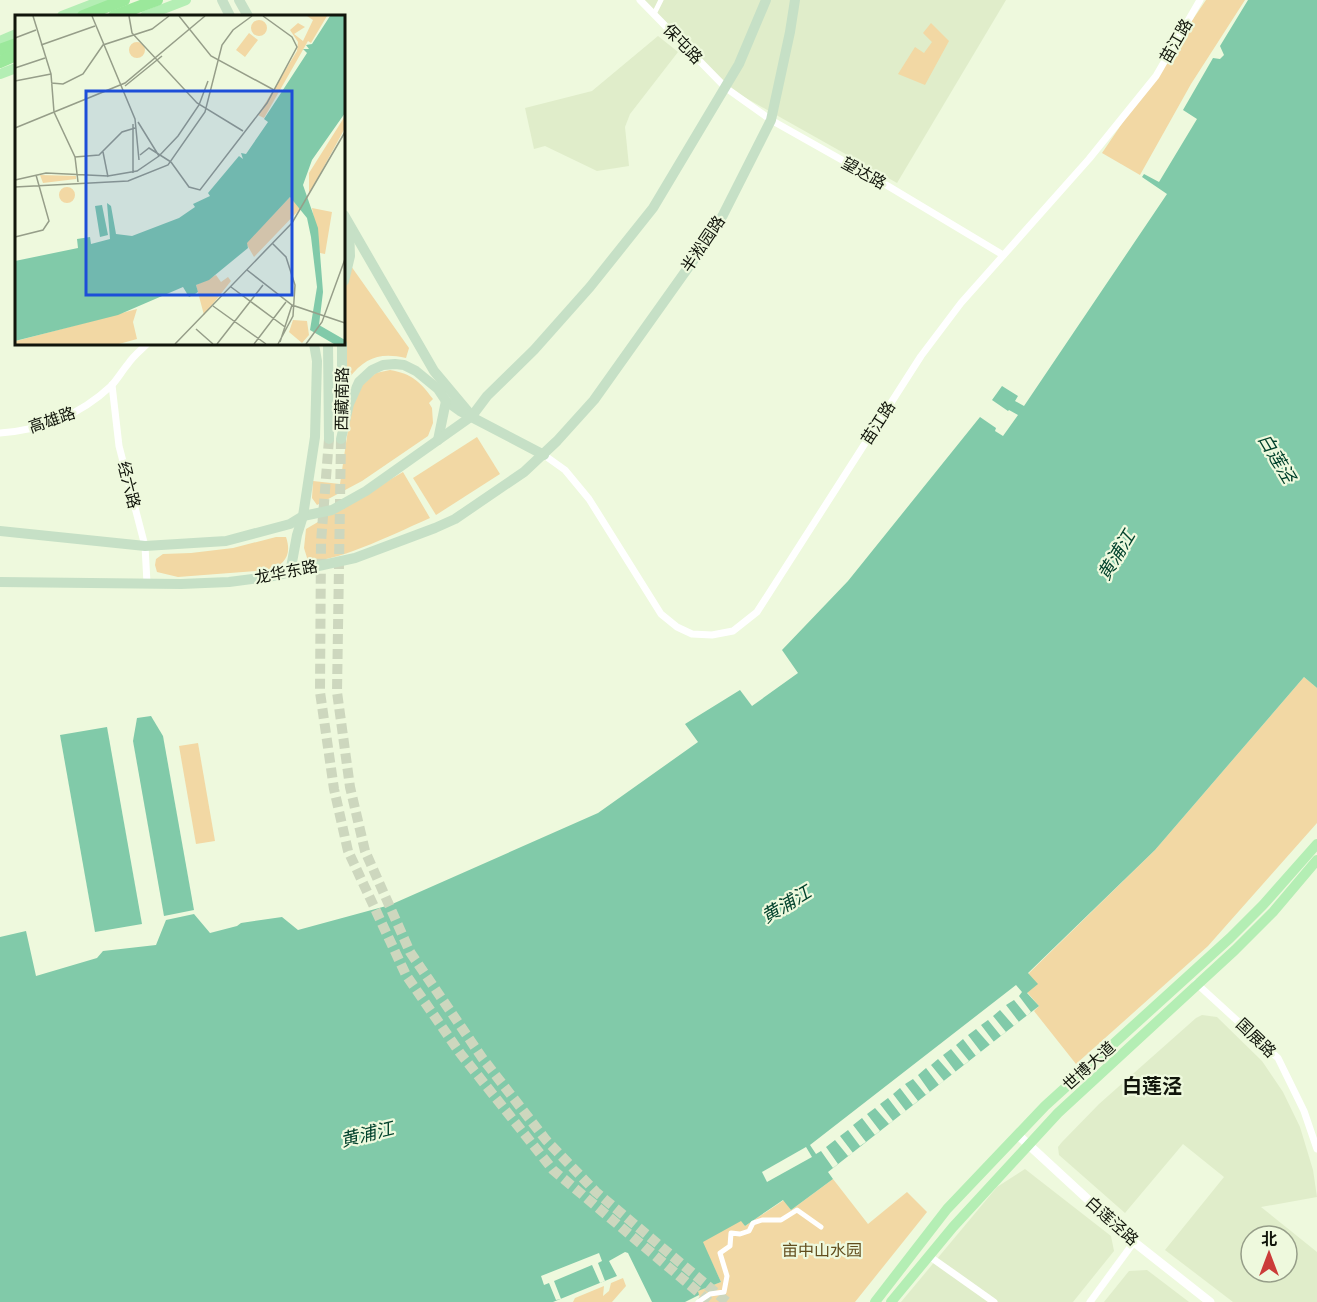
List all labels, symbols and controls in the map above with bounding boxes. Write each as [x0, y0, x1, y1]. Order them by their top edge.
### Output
inset map [15, 15, 345, 345]
street label: 苗江路 [1156, 15, 1196, 67]
street label: 保屯路 [659, 20, 707, 68]
street label: 望达路 [838, 153, 890, 193]
street label: 半淞园路 [677, 212, 729, 276]
street label: 西藏南路 [332, 367, 352, 431]
street label: 苗江路 [857, 398, 899, 448]
street label: 高雄路 [26, 403, 78, 437]
water label: 白莲泾 [1254, 429, 1301, 488]
street label: 经六路 [114, 459, 144, 511]
water label: 黄浦江 [1093, 525, 1140, 584]
street label: 龙华东路 [253, 557, 319, 587]
water label: 黄浦江 [757, 880, 816, 927]
street label: 国展路 [1232, 1014, 1280, 1062]
street label: 世博大道 [1059, 1038, 1119, 1094]
district label: 白莲泾 [1122, 1074, 1182, 1098]
water label: 黄浦江 [338, 1117, 398, 1151]
street label: 白莲泾路 [1082, 1193, 1142, 1249]
north arrow [1239, 1224, 1299, 1284]
text: 北 [1261, 1230, 1277, 1249]
park label: 亩中山水园 [782, 1241, 862, 1260]

